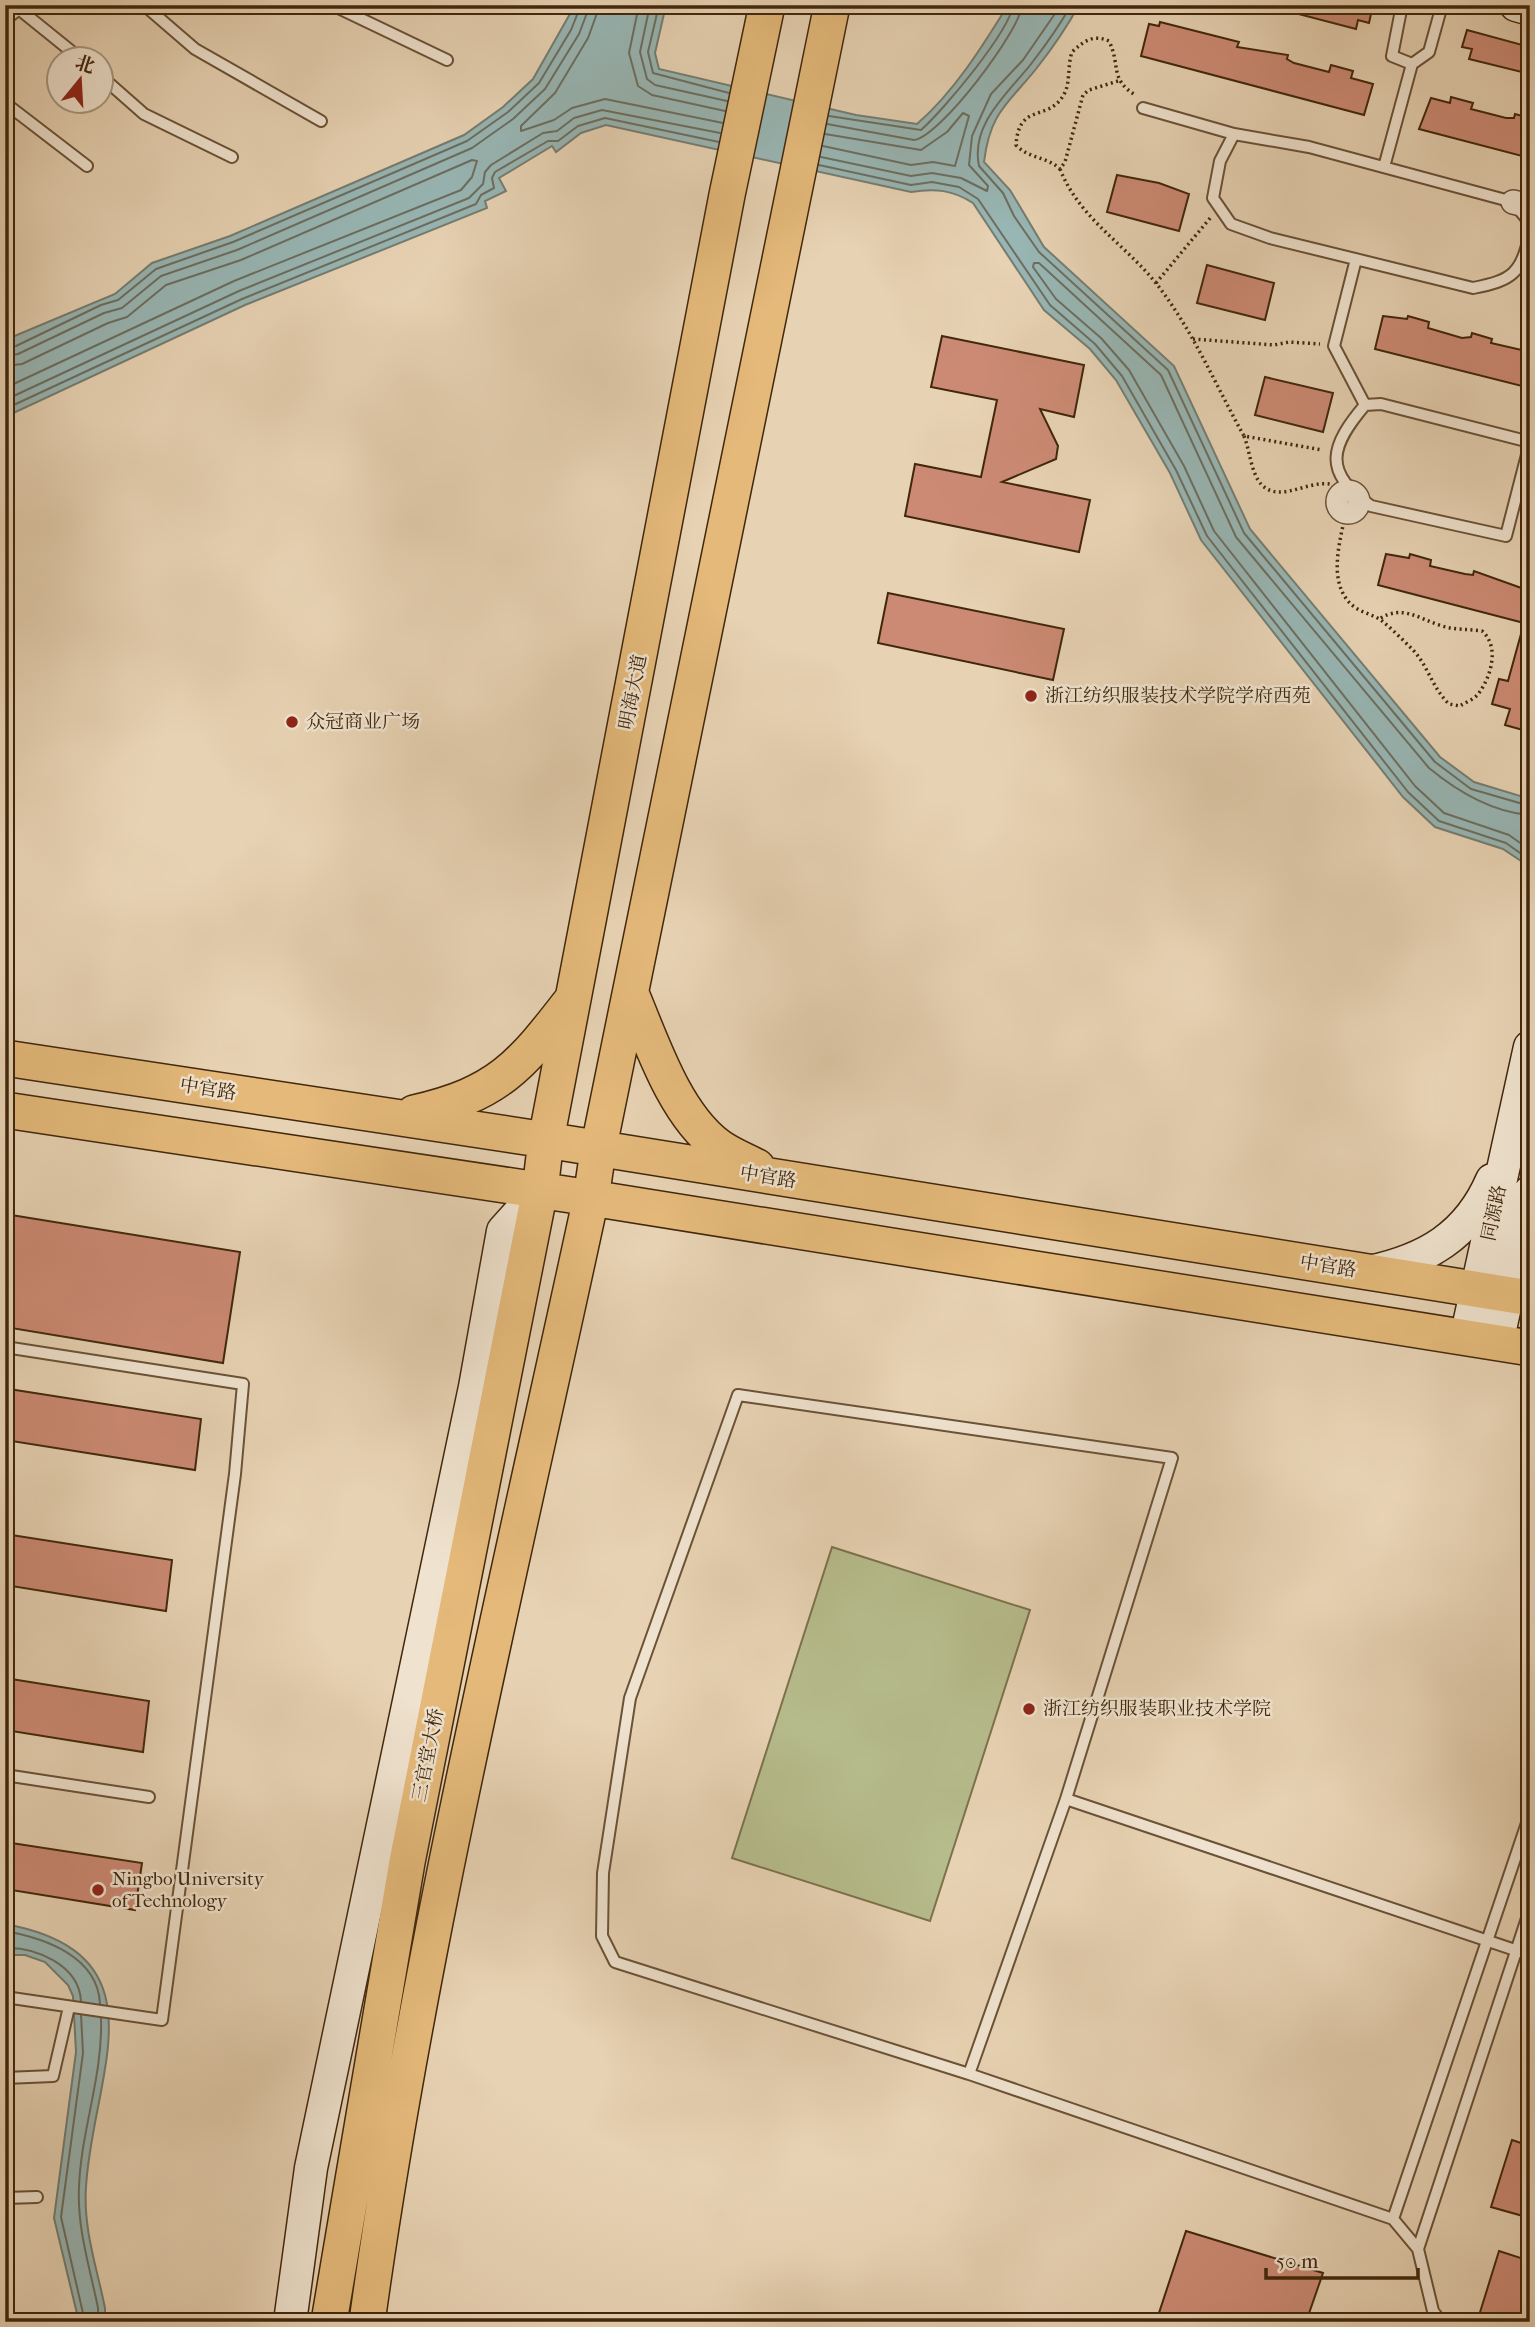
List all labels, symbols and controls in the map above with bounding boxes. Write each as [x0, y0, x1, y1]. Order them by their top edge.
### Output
north arrow [46, 46, 116, 116]
text: 北 [73, 51, 97, 78]
street label: 明海大道 [615, 653, 651, 731]
place label: 浙江纺织服装技术学院学府西苑 [1045, 685, 1311, 707]
marker: 浙江纺织服装技术学院学府西苑 [1023, 688, 1039, 704]
place label: 众冠商业广场 [306, 711, 420, 733]
marker: 众冠商业广场 [284, 714, 300, 730]
street label: 中官路 [178, 1074, 238, 1104]
street label: 中官路 [738, 1162, 798, 1192]
street label: 同源路 [1477, 1183, 1511, 1243]
street label: 中官路 [1298, 1251, 1358, 1281]
place label: 浙江纺织服装职业技术学院 [1043, 1698, 1271, 1720]
marker: 浙江纺织服装职业技术学院 [1021, 1701, 1037, 1717]
street label: 三官堂大桥 [408, 1706, 448, 1804]
place label: Ningbo University of Technology [112, 1868, 265, 1912]
marker: Ningbo University of Technology [90, 1882, 106, 1898]
scale bar [1266, 2236, 1418, 2280]
text: 50 m [1276, 2249, 1319, 2273]

